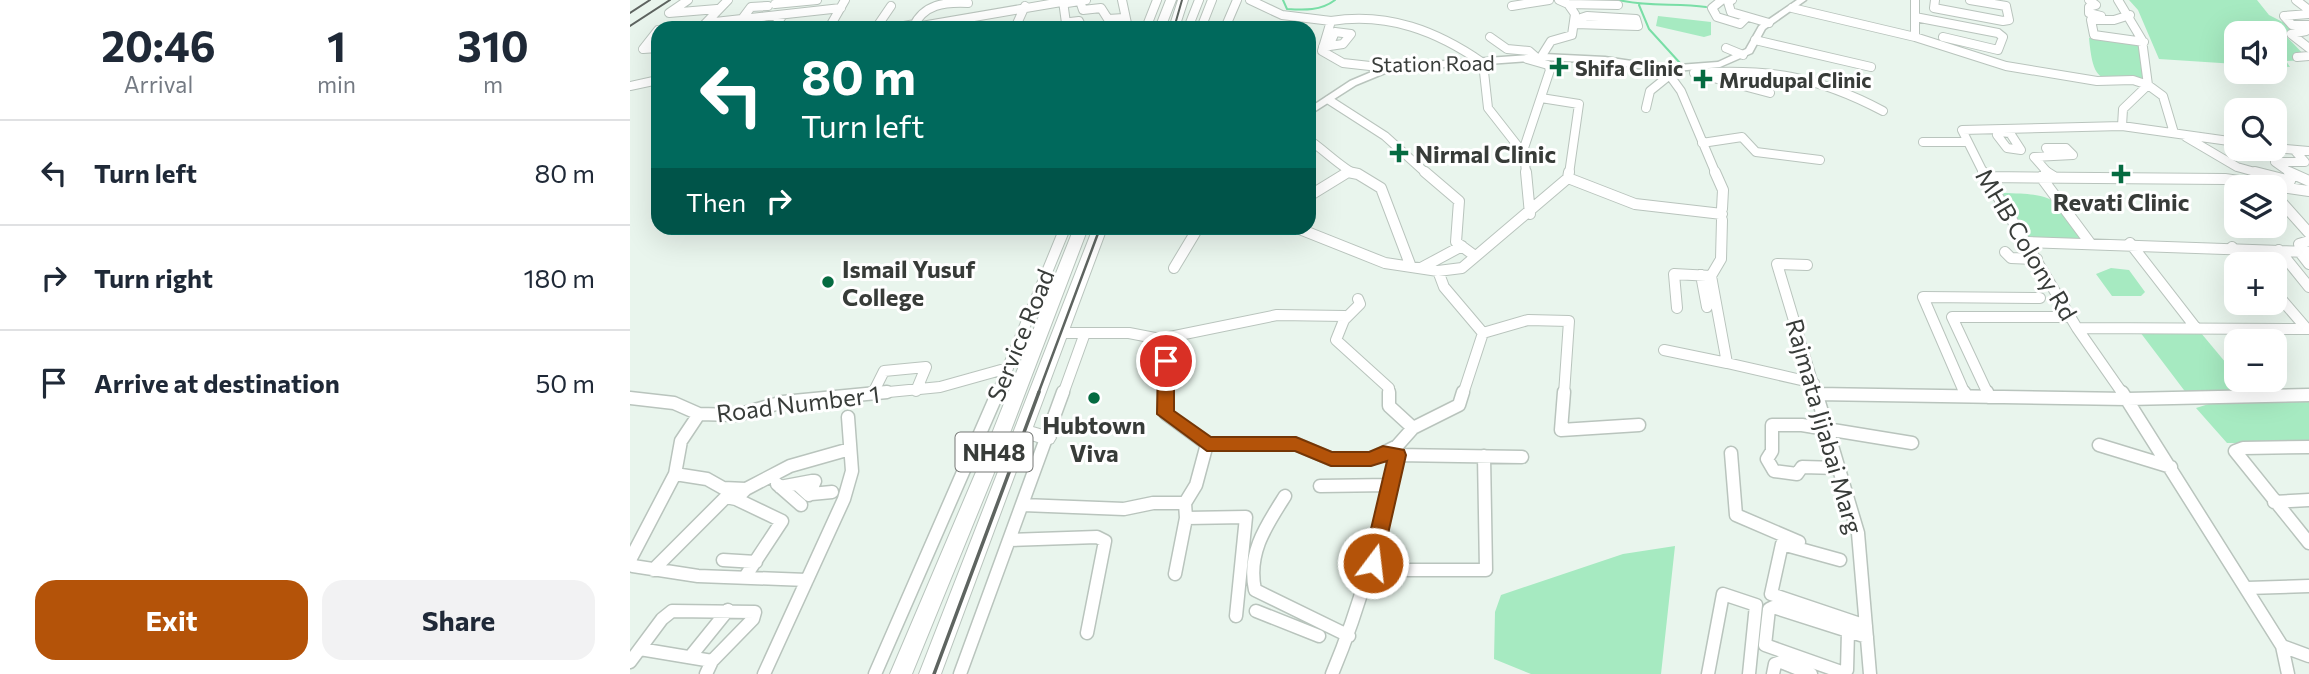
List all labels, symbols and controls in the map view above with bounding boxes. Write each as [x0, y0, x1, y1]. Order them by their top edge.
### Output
text: 20:46 [101, 19, 216, 71]
text: 1 [327, 19, 346, 71]
text: 310 [457, 19, 529, 71]
map controls [2224, 21, 2287, 392]
button: sound [2224, 21, 2287, 84]
text: 80 m [801, 45, 916, 105]
icon: left [686, 49, 777, 140]
street label: Station Road [1371, 49, 1495, 77]
place label: Shifa Clinic [1575, 55, 1683, 80]
marker: Shifa Clinic [1549, 57, 1569, 77]
place label: Mrudupal Clinic [1719, 67, 1871, 92]
marker: Mrudupal Clinic [1693, 69, 1713, 89]
text: Arrival [124, 70, 193, 98]
text: min [317, 70, 356, 98]
text: m [483, 70, 503, 98]
button: search [2224, 98, 2287, 161]
text: Turn left [801, 105, 925, 145]
place label: Nirmal Clinic [1415, 139, 1556, 168]
marker: Nirmal Clinic [1389, 143, 1409, 163]
icon: left [35, 154, 73, 192]
text: Turn left [94, 157, 197, 188]
text: 80 m [535, 157, 595, 188]
street label: MHB Colony Rd [1970, 163, 2084, 325]
marker: Revati Clinic [2111, 164, 2131, 184]
button: layers [2224, 175, 2287, 238]
icon: right [760, 182, 798, 220]
text: Then [686, 186, 746, 217]
place label: Revati Clinic [2053, 187, 2189, 216]
button: + [2224, 252, 2287, 315]
place label: Ismail Yusuf College [842, 254, 975, 311]
icon: right [35, 259, 73, 297]
text: Turn right [94, 262, 213, 293]
text: 180 m [523, 262, 595, 293]
street label: Service Road [980, 265, 1060, 405]
marker: Ismail Yusuf College [820, 274, 836, 290]
street label: Rajmata Jijabai Marg [1780, 315, 1870, 537]
button: − [2224, 329, 2287, 392]
pin [1136, 331, 1196, 391]
icon: arrive [1147, 342, 1185, 380]
icon: arrive [35, 364, 73, 402]
text: Arrive at destination [94, 367, 340, 398]
text: 50 m [535, 367, 595, 398]
street label: Road Number 1 [715, 379, 881, 427]
marker: Hubtown Viva [1086, 390, 1102, 406]
place label: Hubtown Viva [1042, 410, 1146, 467]
road number: NH48 [956, 432, 1032, 472]
position arrow [1336, 526, 1410, 600]
button: Exit [35, 580, 308, 660]
button: Share [322, 580, 595, 660]

